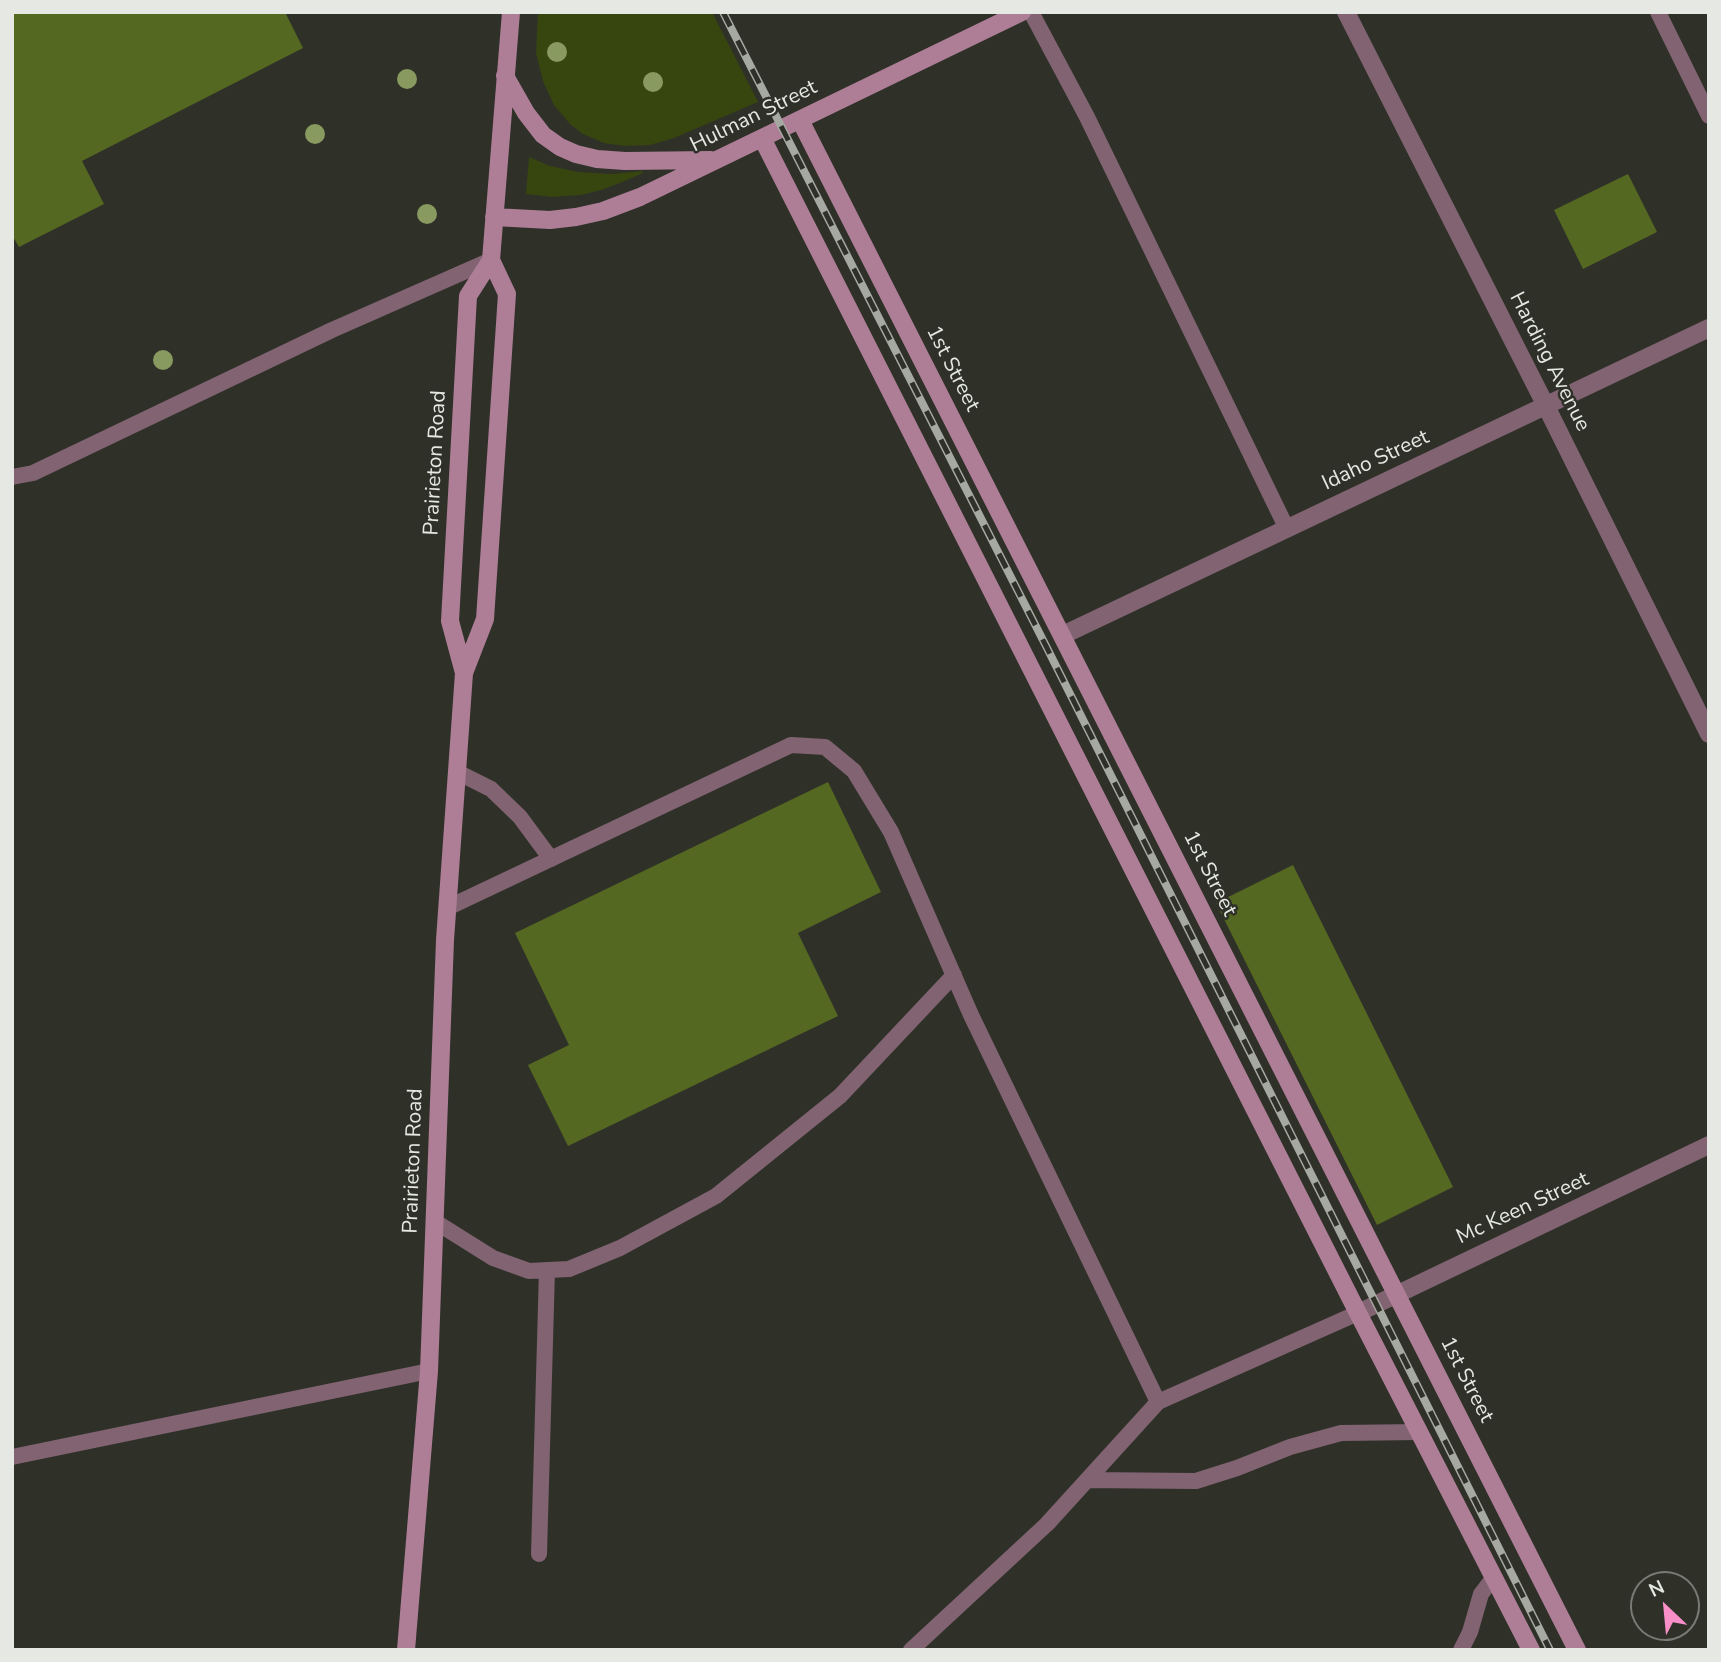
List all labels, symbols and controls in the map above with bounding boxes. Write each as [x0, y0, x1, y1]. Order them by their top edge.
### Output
street label: Hulman Street [687, 75, 821, 159]
street label: Harding Avenue [1503, 288, 1595, 436]
street label: 1st Street [920, 322, 984, 416]
street label: Prairieton Road [420, 390, 452, 536]
street label: Idaho Street [1319, 425, 1433, 497]
street label: 1st Street [1177, 827, 1241, 921]
street label: Prairieton Road [399, 1088, 429, 1234]
street label: Mc Keen Street [1453, 1167, 1593, 1251]
street label: 1st Street [1434, 1333, 1498, 1427]
north arrow [1630, 1571, 1700, 1641]
text: N [1645, 1574, 1669, 1604]

